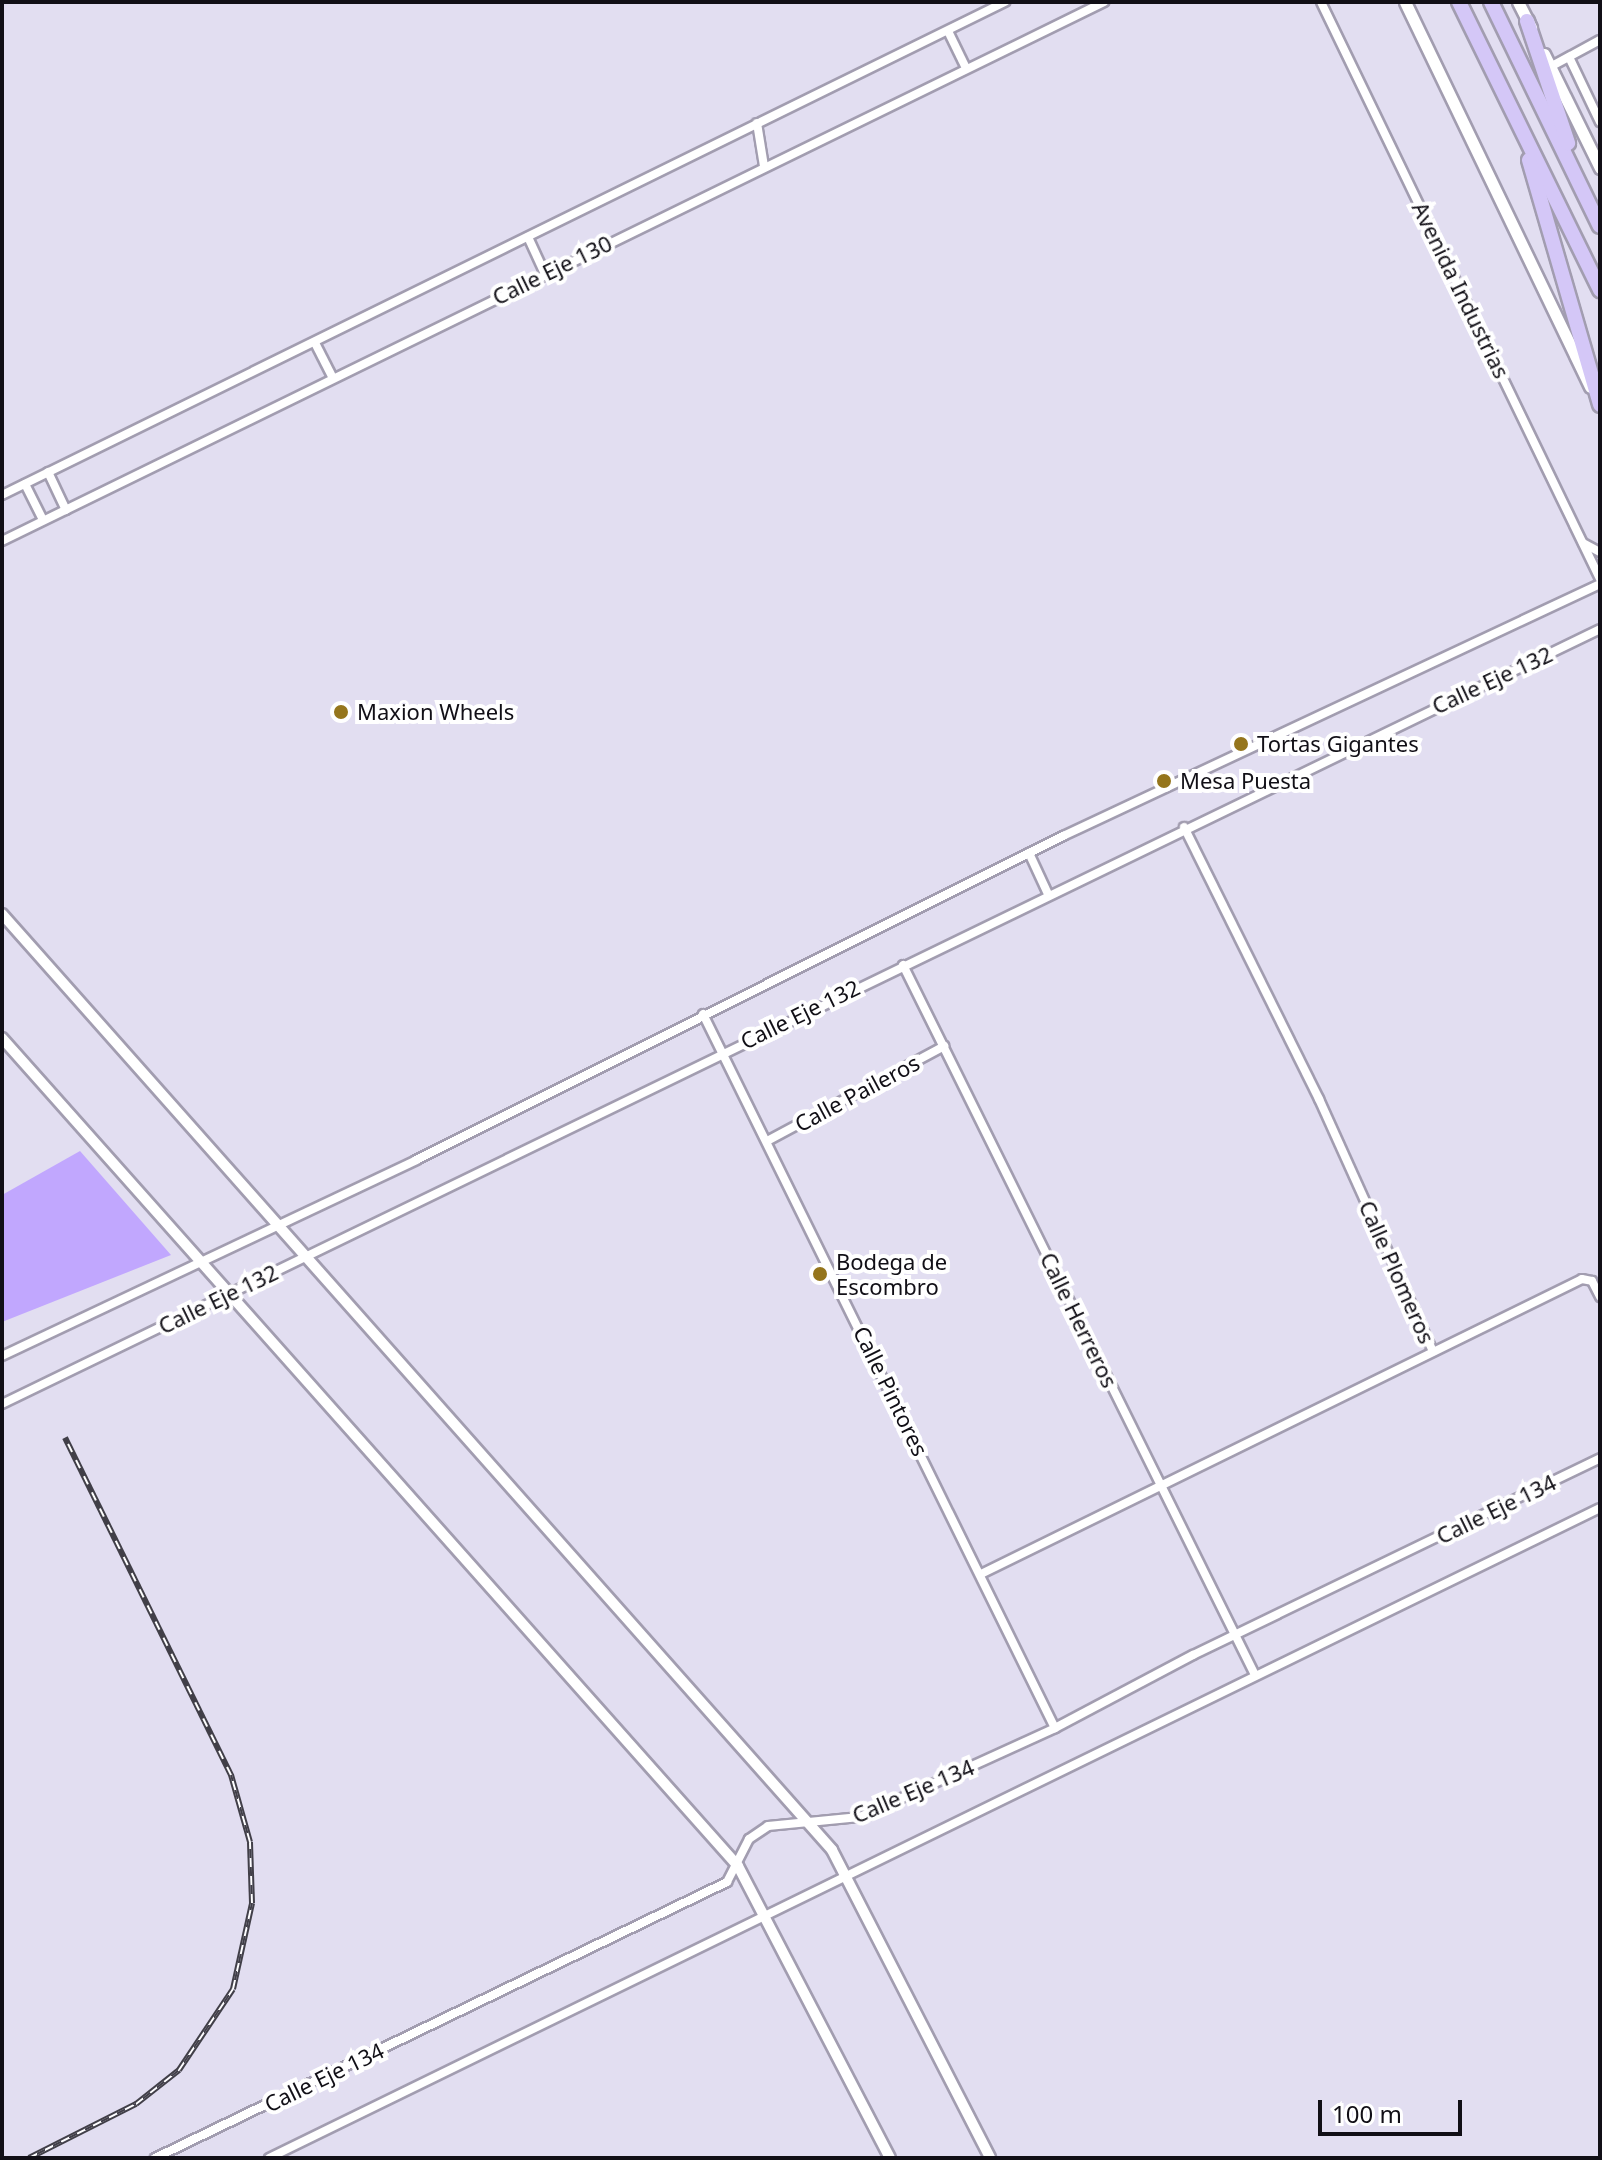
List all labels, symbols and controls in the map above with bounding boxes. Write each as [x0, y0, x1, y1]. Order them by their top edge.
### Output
street label: Avenida Industrias [1407, 198, 1515, 382]
street label: Calle Eje 130 [488, 230, 616, 310]
street label: Calle Eje 132 [1428, 641, 1556, 719]
place label: Maxion Wheels [357, 699, 514, 725]
marker: Maxion Wheels [332, 703, 350, 721]
place label: Tortas Gigantes [1257, 731, 1419, 757]
marker: Tortas Gigantes [1232, 735, 1250, 753]
place label: Mesa Puesta [1180, 768, 1311, 794]
marker: Mesa Puesta [1155, 772, 1173, 790]
street label: Calle Eje 132 [736, 974, 864, 1054]
street label: Calle Paileros [790, 1049, 924, 1137]
street label: Calle Plomeros [1354, 1197, 1440, 1347]
place label: Bodega de Escombro [836, 1248, 947, 1300]
street label: Calle Herreros [1035, 1248, 1123, 1392]
street label: Calle Eje 132 [154, 1259, 282, 1339]
marker: Bodega de Escombro [811, 1265, 829, 1283]
street label: Calle Pintores [848, 1322, 934, 1460]
street label: Calle Eje 134 [1432, 1469, 1560, 1549]
street label: Calle Eje 134 [848, 1754, 978, 1828]
street label: Calle Eje 134 [260, 2037, 388, 2117]
scale bar [1322, 2084, 1466, 2134]
text: 100 m [1332, 2097, 1402, 2130]

